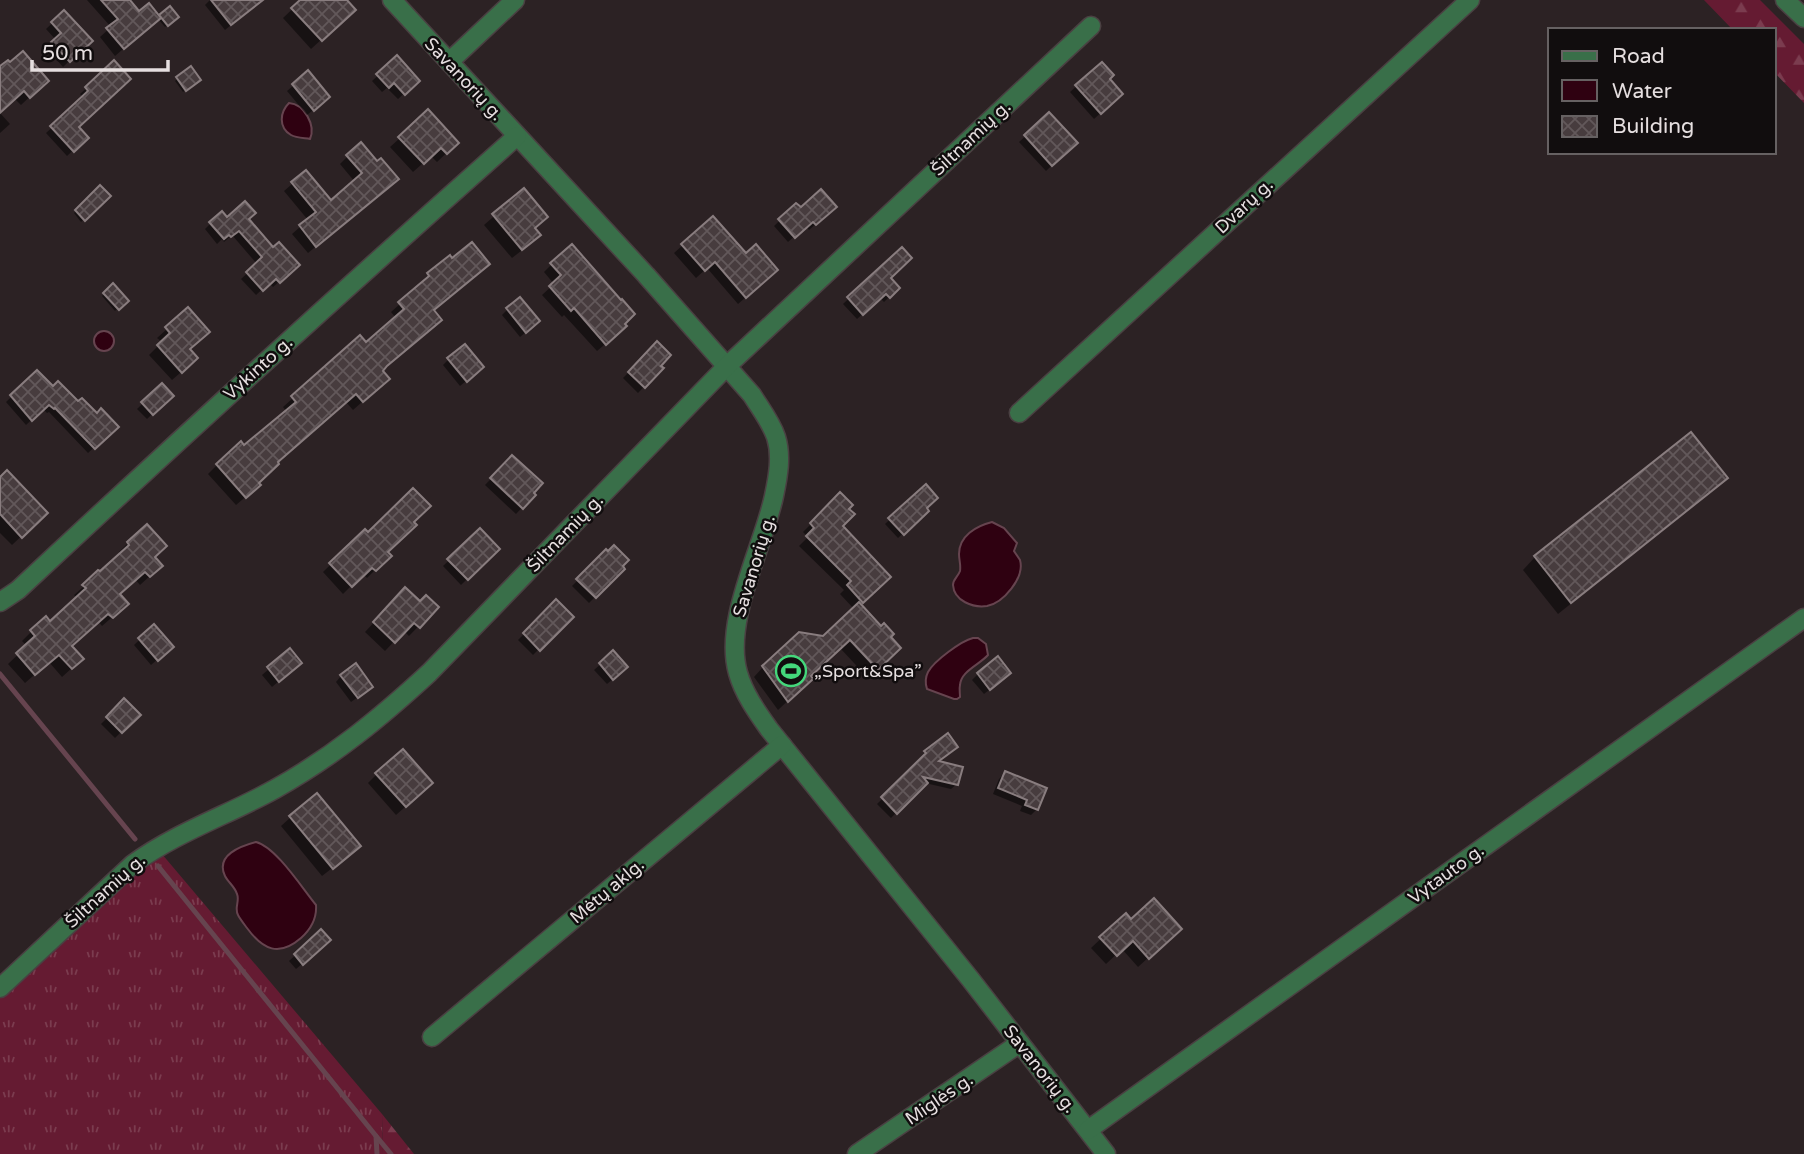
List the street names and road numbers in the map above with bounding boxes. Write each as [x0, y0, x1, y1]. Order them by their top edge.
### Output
street label: Savanorių g. [420, 33, 508, 125]
street label: Šiltnamių g. [927, 96, 1015, 180]
street label: Dvarų g. [1210, 174, 1278, 238]
street label: Vykinto g. [219, 331, 297, 405]
street label: Šiltnamių g. [522, 489, 608, 577]
street label: Savanorių g. [728, 512, 780, 620]
street label: Vytauto g. [1404, 839, 1488, 909]
street label: Šiltnamių g. [60, 849, 150, 933]
street label: Mėtų aklg. [565, 854, 649, 928]
street label: Savanorių g. [999, 1021, 1081, 1117]
street label: Miglės g. [901, 1068, 977, 1130]

